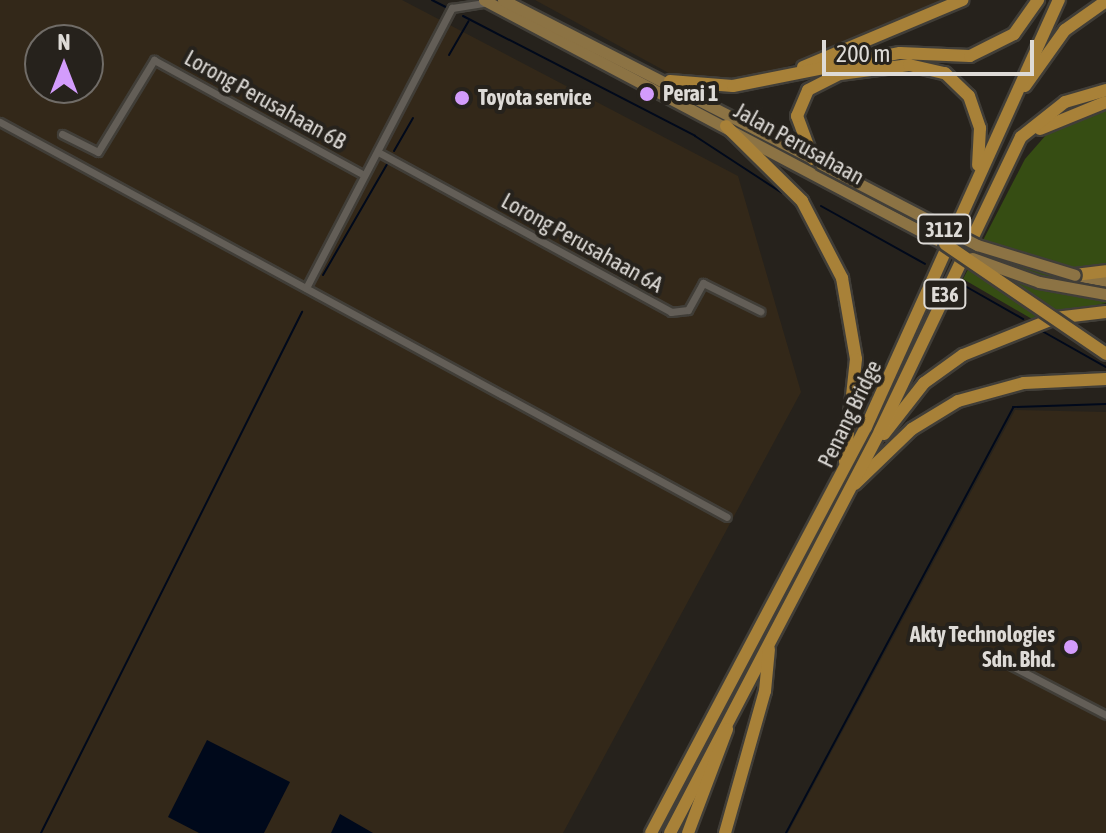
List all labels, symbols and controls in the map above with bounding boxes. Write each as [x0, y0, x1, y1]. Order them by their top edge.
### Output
north arrow [24, 24, 104, 104]
scale bar [826, 24, 1038, 74]
text: N [58, 29, 70, 55]
text: 200 m [836, 40, 890, 67]
street label: Lorong Perusahaan 6B [180, 45, 350, 155]
place label: Perai 1 [663, 81, 718, 107]
place label: Toyota service [478, 85, 592, 111]
marker: Perai 1 [638, 85, 656, 103]
marker: Toyota service [453, 89, 471, 107]
street label: Jalan Perusahaan [729, 97, 869, 191]
street label: Lorong Perusahaan 6A [497, 188, 667, 298]
road number: 3112 [916, 213, 972, 245]
road number: E36 [923, 278, 967, 310]
street label: Penang Bridge [813, 356, 887, 472]
place label: Akty Technologies Sdn. Bhd. [910, 621, 1055, 672]
marker: Akty Technologies Sdn. Bhd. [1062, 638, 1080, 656]

